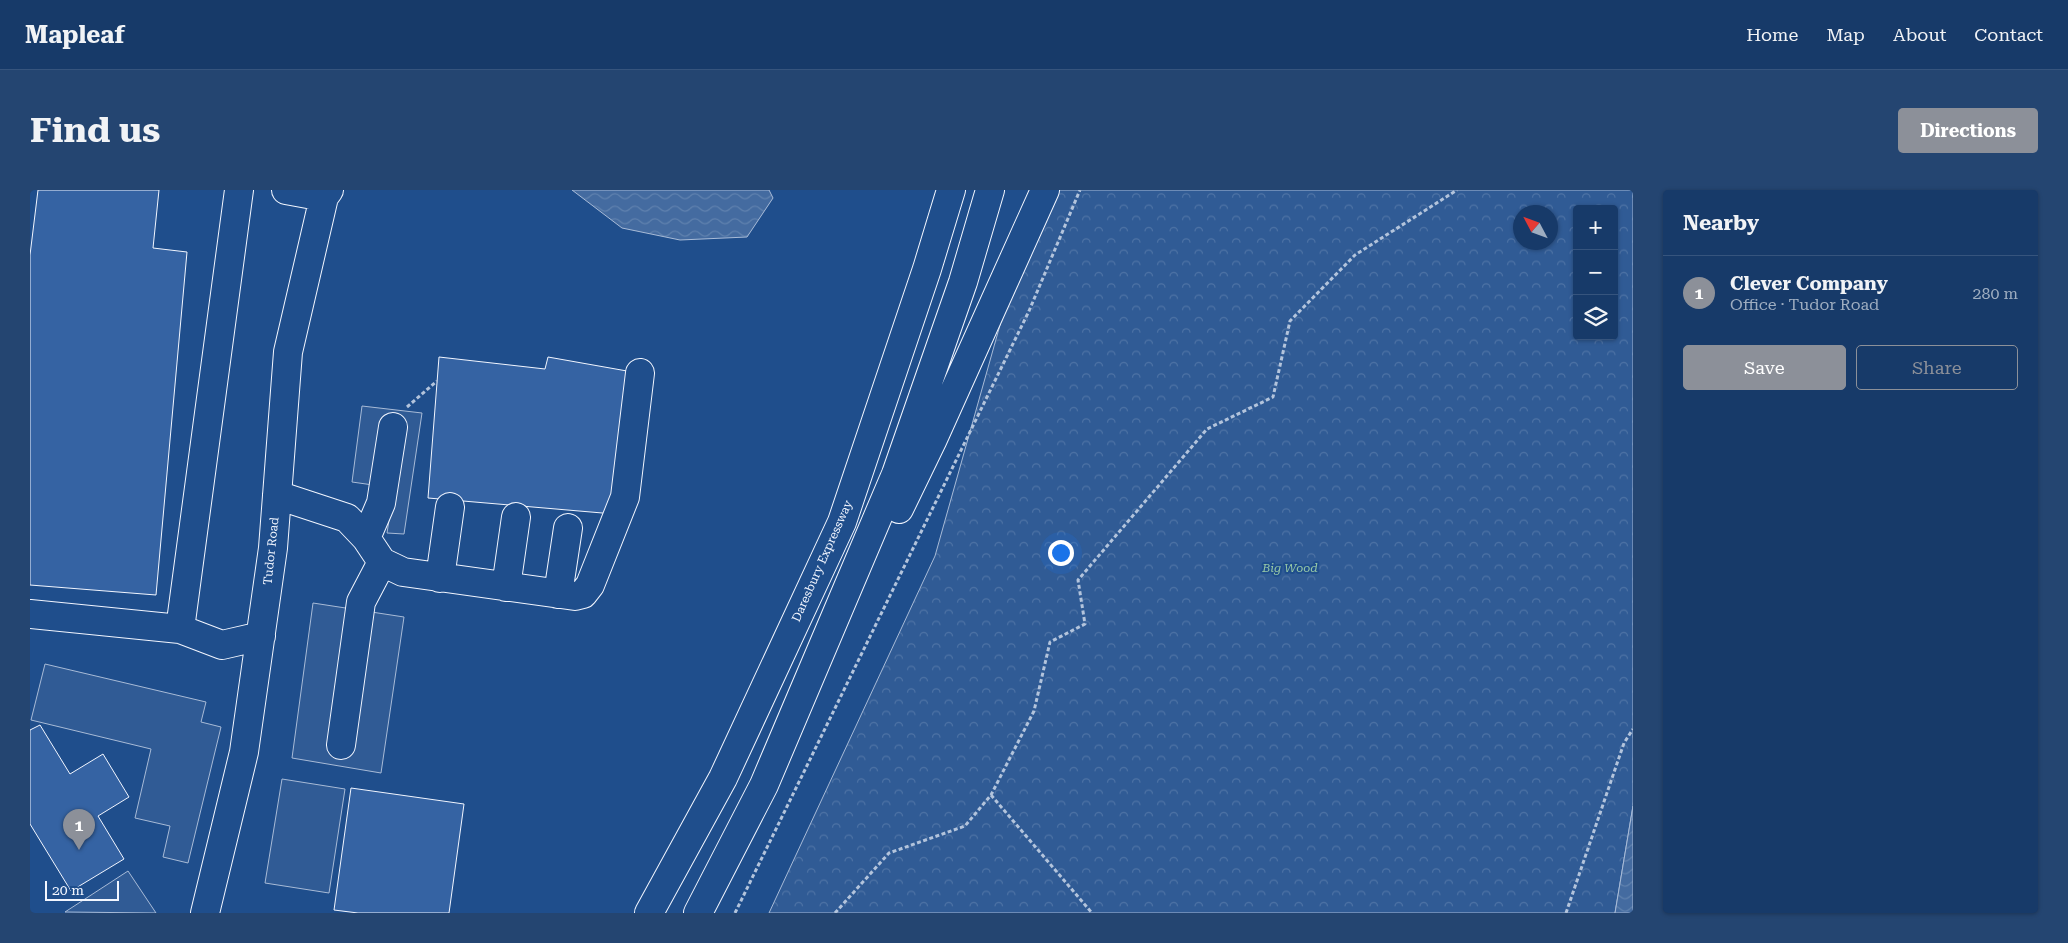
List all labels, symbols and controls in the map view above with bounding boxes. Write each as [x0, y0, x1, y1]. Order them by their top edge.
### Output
text: Mapleaf [25, 21, 125, 49]
text: Home [1746, 24, 1798, 45]
text: Map [1826, 24, 1865, 45]
text: About [1893, 24, 1946, 45]
text: Contact [1974, 24, 2043, 45]
button: Directions [1898, 108, 2038, 153]
text: Find us [30, 110, 160, 151]
north arrow [1513, 205, 1558, 250]
map controls [1573, 205, 1618, 340]
button: + [1573, 205, 1618, 250]
text: Nearby [1683, 211, 1759, 235]
button: − [1573, 250, 1618, 295]
text: Clever Company [1730, 272, 1888, 295]
text: 1 [1695, 284, 1703, 303]
text: 280 m [1972, 284, 2018, 303]
button: layers [1573, 295, 1618, 340]
text: Office · Tudor Road [1730, 295, 1879, 314]
button: Save [1683, 345, 1846, 390]
button: Share [1856, 345, 2018, 390]
street label: Daresbury Expressway [789, 497, 856, 624]
street label: Tudor Road [260, 516, 282, 586]
your location [1048, 540, 1074, 566]
park label: Big Wood [1261, 561, 1318, 575]
pin: 1 [63, 809, 95, 850]
scale bar [45, 878, 119, 901]
text: 20 m [52, 882, 84, 898]

